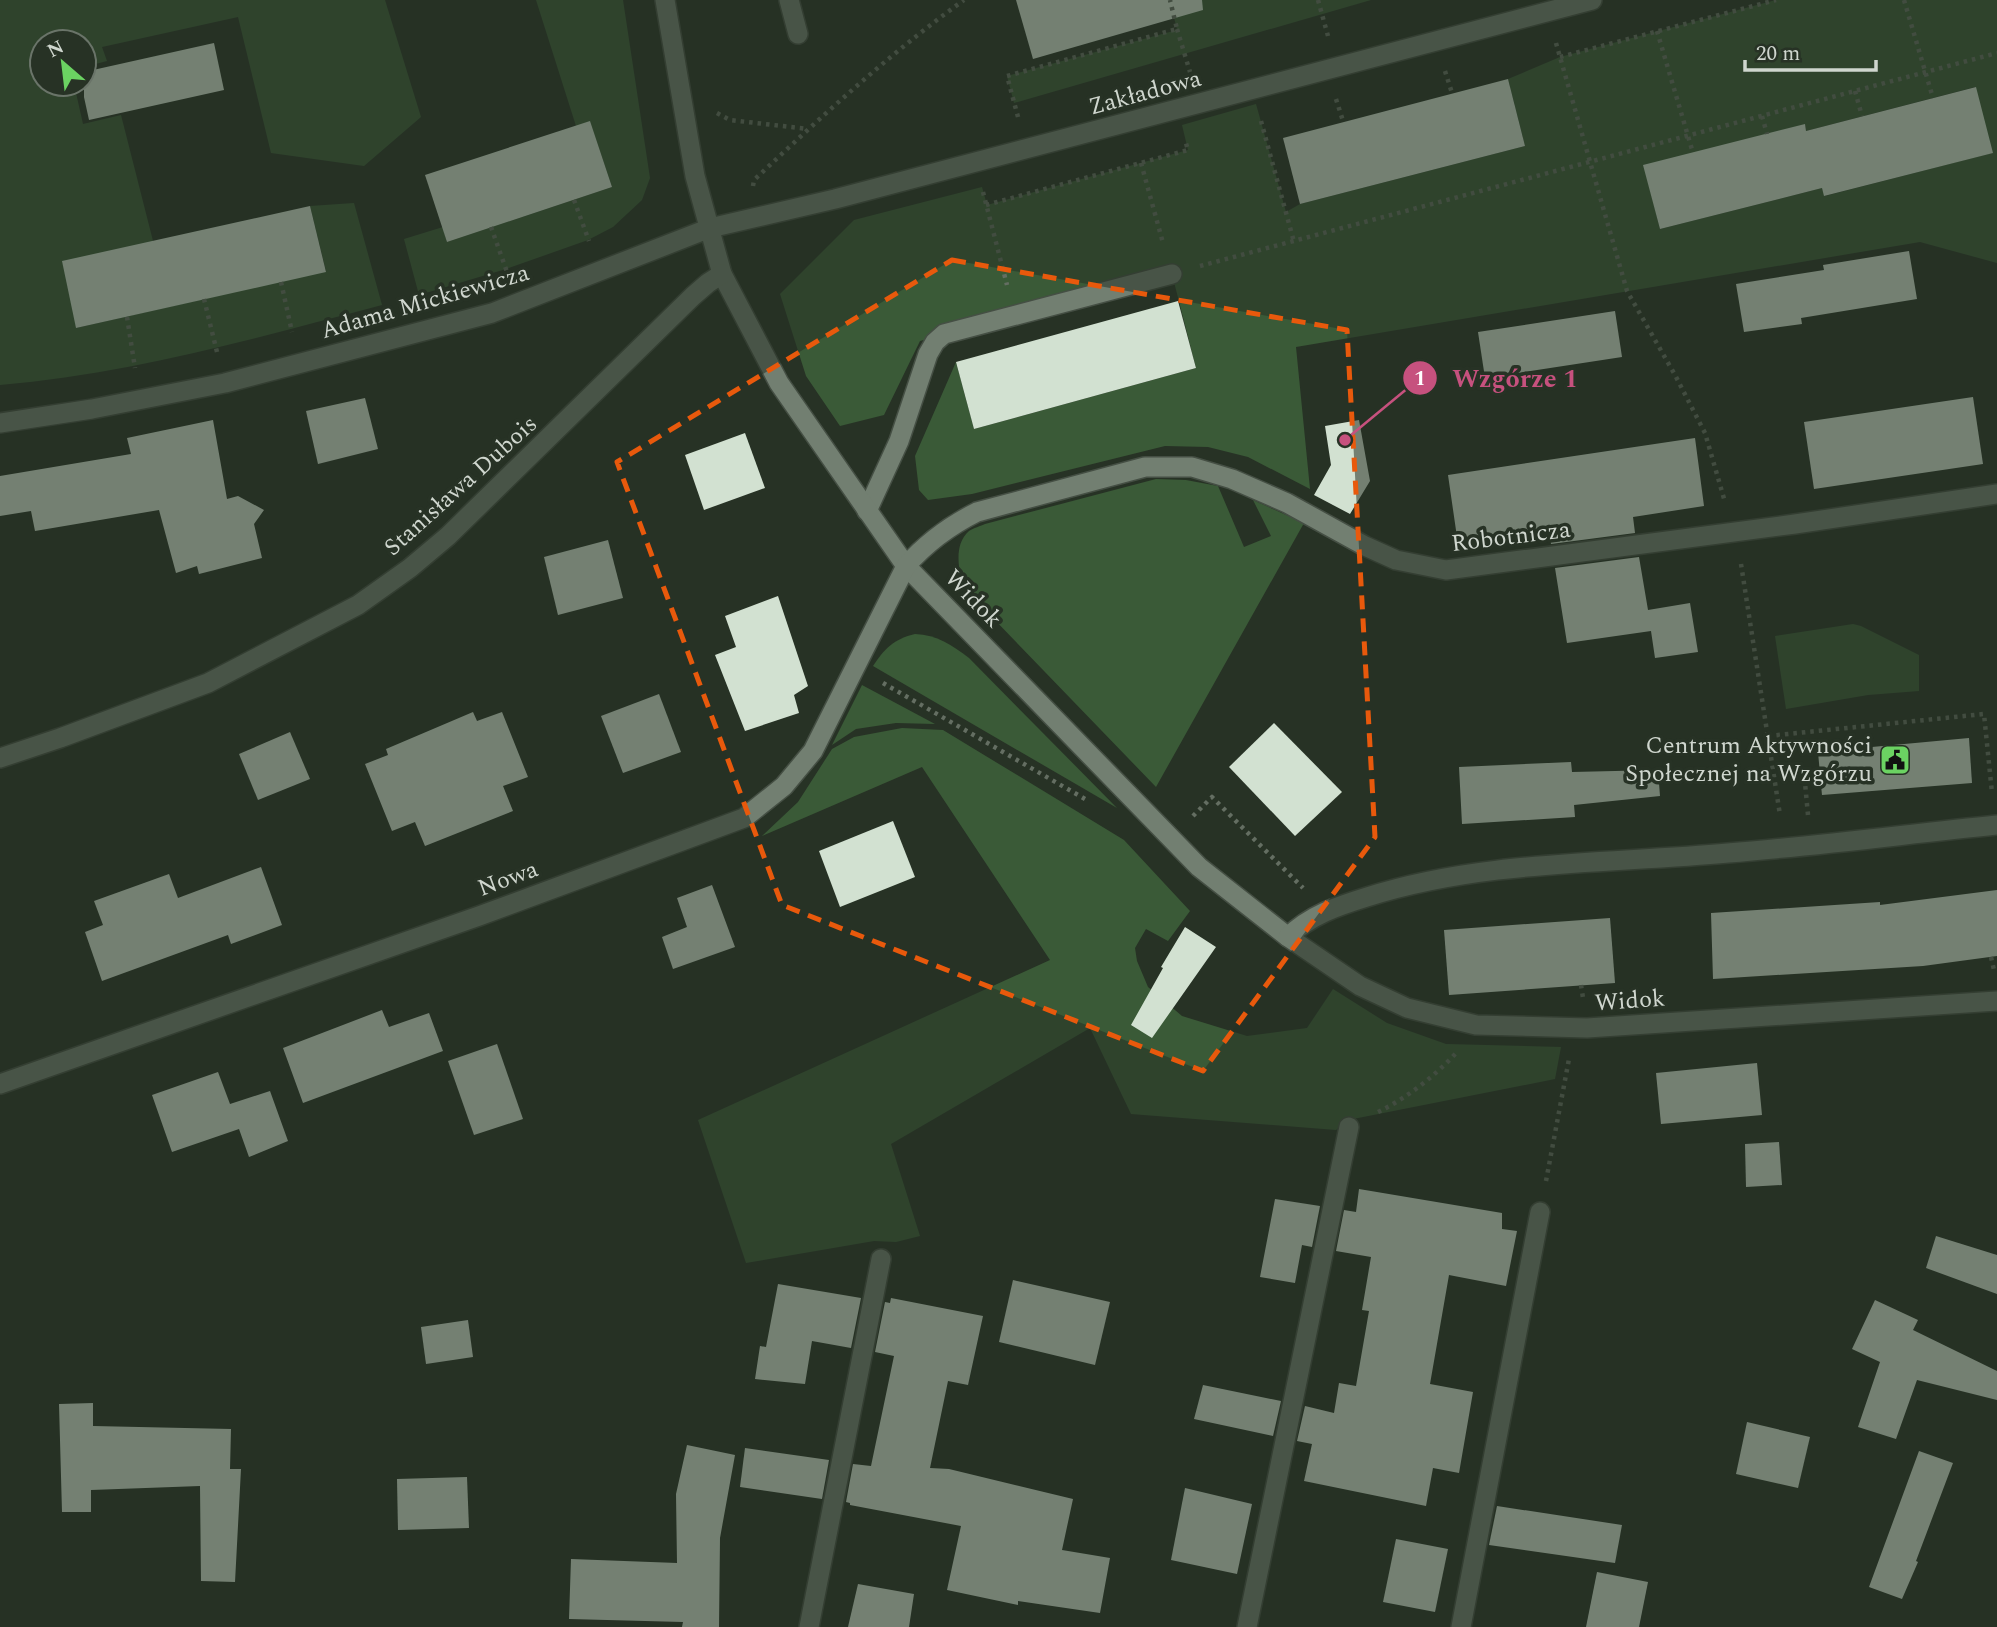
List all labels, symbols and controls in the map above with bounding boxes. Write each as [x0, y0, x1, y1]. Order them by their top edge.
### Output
north arrow [28, 28, 98, 98]
scale bar [1745, 28, 1876, 72]
text: N [42, 33, 69, 66]
text: 20 m [1756, 38, 1800, 70]
street label: Zakładowa [1085, 61, 1206, 125]
street label: Adama Mickiewicza [317, 255, 534, 349]
callout: Wzgórze 1 [1403, 354, 1591, 401]
text: Wzgórze 1 [1452, 359, 1578, 399]
text: 1 [1414, 363, 1426, 395]
street label: Stanisława Dubois [376, 407, 546, 565]
street label: Robotnicza [1449, 512, 1573, 562]
street label: Widok [936, 561, 1010, 637]
place label: Centrum Aktywności Społecznej na Wzgórzu [1625, 728, 1872, 792]
public building icon: Centrum Aktywności Społecznej na Wzgórzu [1878, 743, 1912, 777]
street label: Nowa [473, 851, 544, 907]
street label: Widok [1594, 981, 1666, 1021]

